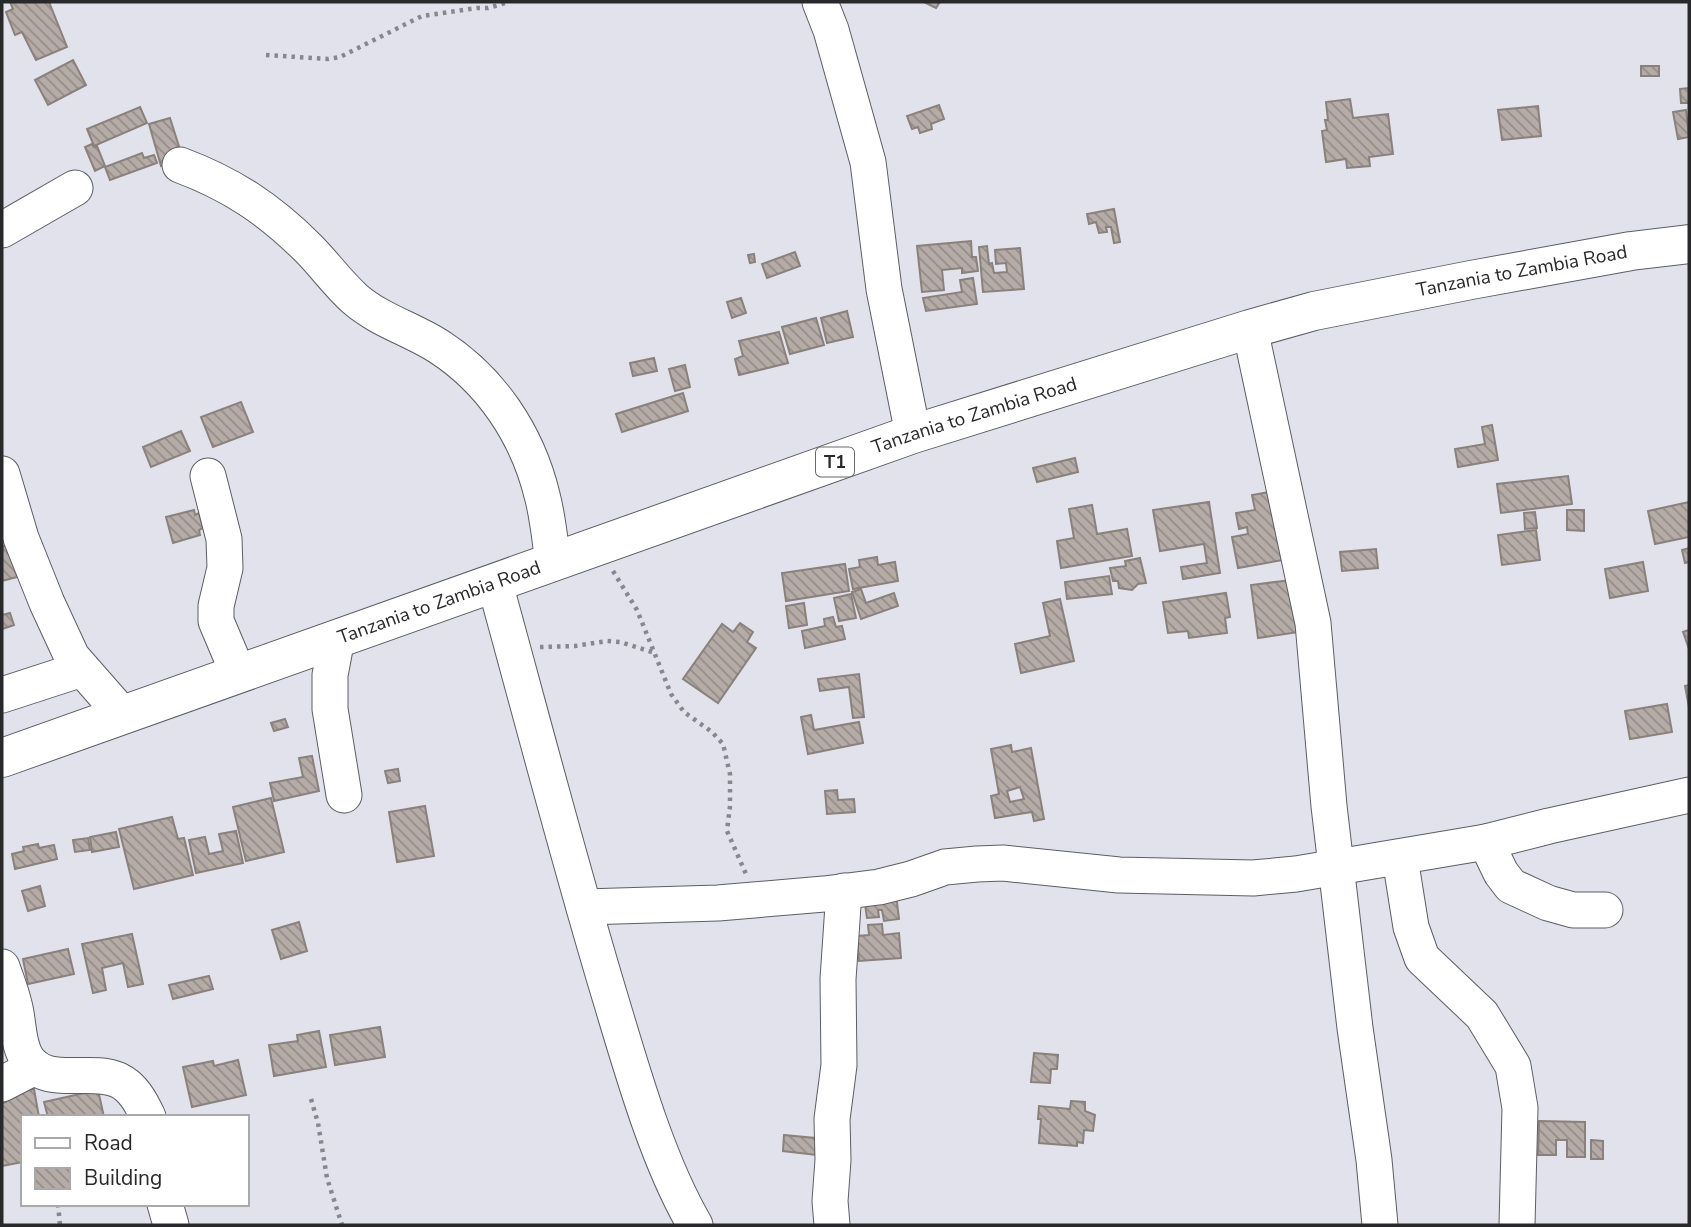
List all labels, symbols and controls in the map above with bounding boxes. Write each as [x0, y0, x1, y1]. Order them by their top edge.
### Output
street label: Tanzania to Zambia Road [1414, 239, 1629, 303]
street label: Tanzania to Zambia Road [868, 371, 1080, 461]
road number: T1 [816, 448, 854, 476]
street label: Tanzania to Zambia Road [334, 554, 544, 651]
legend [21, 1115, 248, 1206]
text: Road [84, 1129, 133, 1157]
text: Building [84, 1164, 162, 1192]

